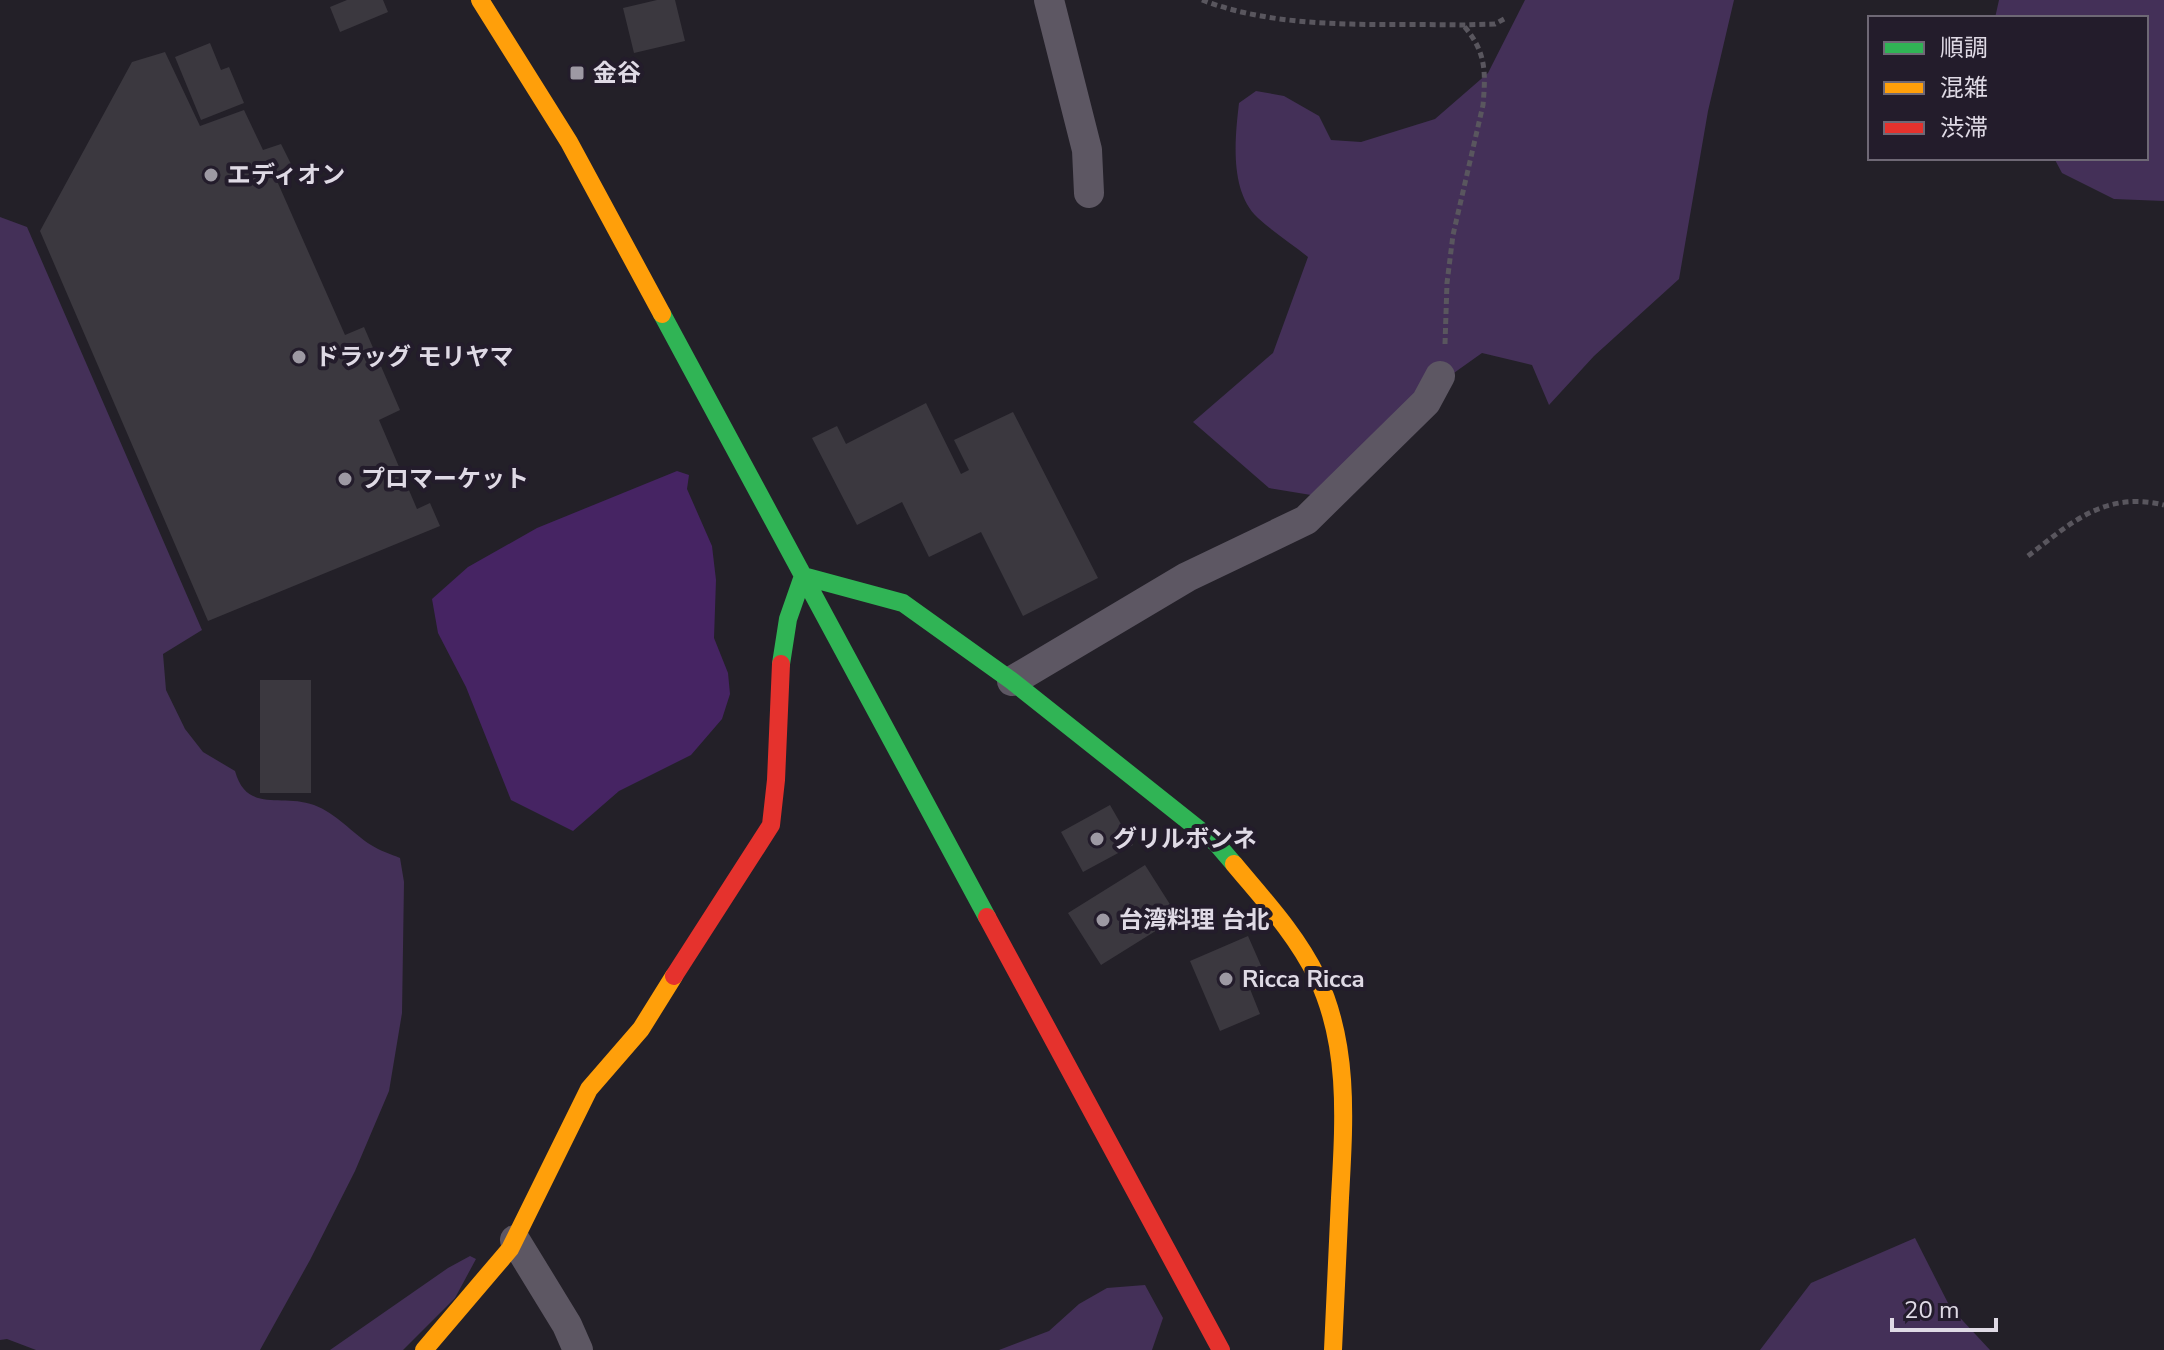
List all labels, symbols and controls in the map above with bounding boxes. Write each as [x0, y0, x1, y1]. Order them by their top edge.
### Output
legend [1868, 16, 2148, 160]
text: 順調 [1940, 32, 1988, 64]
place label: 金谷 [593, 57, 641, 89]
marker: 金谷 [568, 64, 586, 82]
text: 混雑 [1940, 72, 1988, 104]
text: 渋滞 [1940, 112, 1988, 144]
place label: エディオン [227, 159, 345, 191]
marker: エディオン [202, 166, 220, 184]
place label: ドラッグ モリヤマ [315, 341, 513, 373]
marker: ドラッグ モリヤマ [290, 348, 308, 366]
place label: プロマーケット [361, 463, 529, 495]
marker: プロマーケット [336, 470, 354, 488]
place label: グリルボンネ [1113, 823, 1257, 855]
marker: グリルボンネ [1088, 830, 1106, 848]
place label: 台湾料理 台北 [1119, 904, 1269, 936]
marker: 台湾料理 台北 [1094, 911, 1112, 929]
place label: Ricca Ricca [1242, 963, 1365, 995]
marker: Ricca Ricca [1217, 970, 1235, 988]
scale bar [1892, 1282, 1996, 1332]
text: 20 m [1904, 1294, 1960, 1326]

